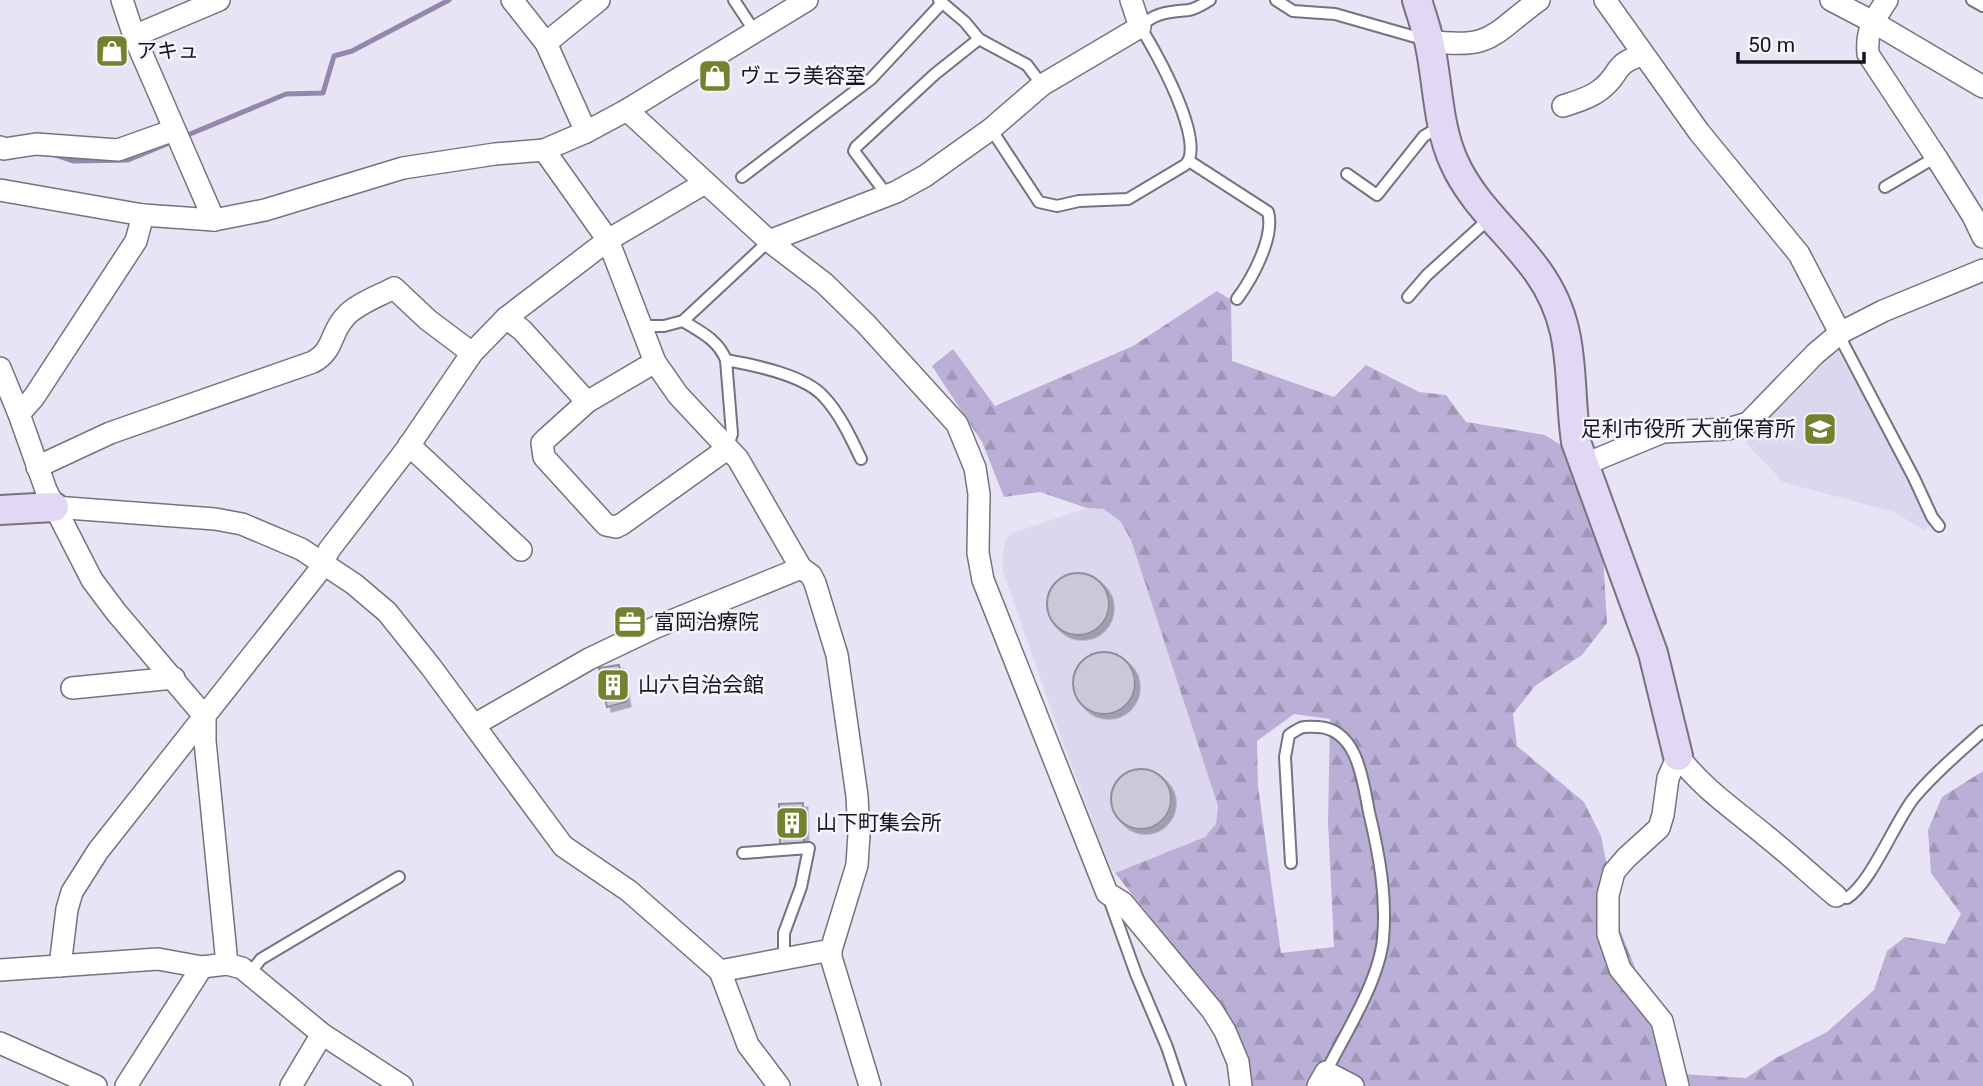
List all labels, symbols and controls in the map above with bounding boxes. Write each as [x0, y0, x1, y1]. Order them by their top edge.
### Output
scale bar [1738, 21, 1864, 65]
shop icon: アキュ [93, 32, 131, 70]
text: 50 m [1748, 33, 1795, 57]
place label: アキュ [136, 39, 199, 63]
shop icon: ヴェラ美容室 [696, 57, 734, 95]
place label: ヴェラ美容室 [740, 64, 866, 88]
school or university icon: 足利市役所 大前保育所 [1801, 410, 1839, 448]
place label: 足利市役所 大前保育所 [1581, 417, 1796, 441]
office icon: 富岡治療院 [611, 603, 649, 641]
place label: 富岡治療院 [654, 610, 759, 634]
building icon: 山六自治会館 [594, 666, 632, 704]
place label: 山六自治会館 [638, 673, 764, 697]
building icon: 山下町集会所 [773, 804, 811, 842]
place label: 山下町集会所 [816, 811, 942, 835]

